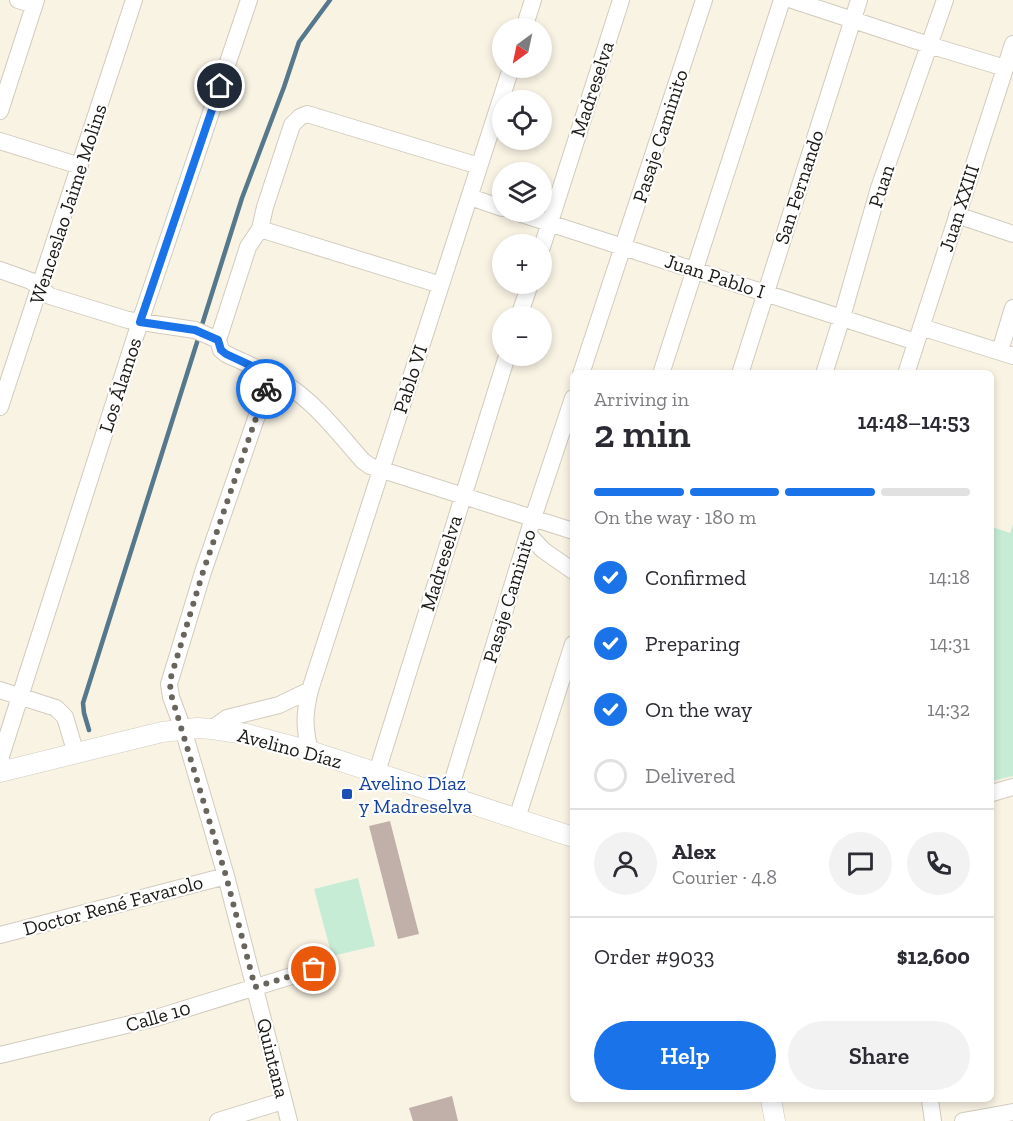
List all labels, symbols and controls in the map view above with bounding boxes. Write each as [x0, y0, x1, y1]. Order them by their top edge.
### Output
north arrow [492, 18, 552, 78]
map controls [492, 18, 552, 366]
street label: Madreselva [565, 38, 619, 140]
pin [194, 60, 245, 111]
street label: Pasaje Caminito [627, 66, 693, 206]
icon: home [203, 69, 236, 102]
button: locate [492, 90, 552, 150]
street label: Wenceslao Jaime Molins [24, 101, 112, 307]
street label: San Fernando [769, 127, 829, 247]
street label: Puan [863, 161, 899, 211]
button: layers [492, 162, 552, 222]
street label: Juan XXIII [934, 162, 984, 254]
button: + [492, 234, 552, 294]
street label: Juan Pablo I [662, 249, 768, 303]
button: − [492, 306, 552, 366]
street label: Los Álamos [93, 335, 147, 435]
street label: Pablo VI [388, 342, 432, 416]
courier [236, 359, 296, 419]
icon: bike [250, 373, 283, 406]
text: Arriving in [594, 387, 689, 411]
text: 14:48–14:53 [858, 408, 970, 435]
text: 2 min [594, 410, 691, 457]
text: On the way · 180 m [594, 505, 756, 529]
street label: Madreselva [415, 512, 467, 614]
street label: Pasaje Caminito [477, 526, 541, 666]
icon: check [594, 561, 627, 594]
text: Confirmed [645, 564, 746, 591]
text: 14:18 [929, 565, 970, 589]
icon: check [594, 627, 627, 660]
text: Preparing [645, 630, 740, 657]
text: 14:31 [930, 631, 970, 655]
icon: check [594, 693, 627, 726]
text: On the way [645, 696, 752, 723]
text: 14:32 [927, 697, 970, 721]
street label: Avelino Díaz [235, 723, 345, 773]
text: Delivered [645, 762, 735, 789]
place label: Avelino Díaz y Madreselva [359, 771, 473, 818]
marker: Avelino Díaz y Madreselva [340, 787, 354, 801]
button: person [594, 832, 657, 895]
button: chat [829, 832, 892, 895]
button: phone [907, 832, 970, 895]
text: Alex [672, 838, 716, 865]
text: Courier · 4.8 [672, 865, 777, 889]
street label: Doctor René Favarolo [21, 869, 205, 941]
pin [288, 943, 339, 994]
text: Order #9033 [594, 943, 714, 970]
text: $12,600 [897, 943, 970, 970]
icon: bag [297, 952, 330, 985]
street label: Calle 10 [123, 995, 193, 1037]
street label: Quintana [252, 1016, 295, 1101]
button: Help [594, 1021, 776, 1090]
button: Share [788, 1021, 970, 1090]

